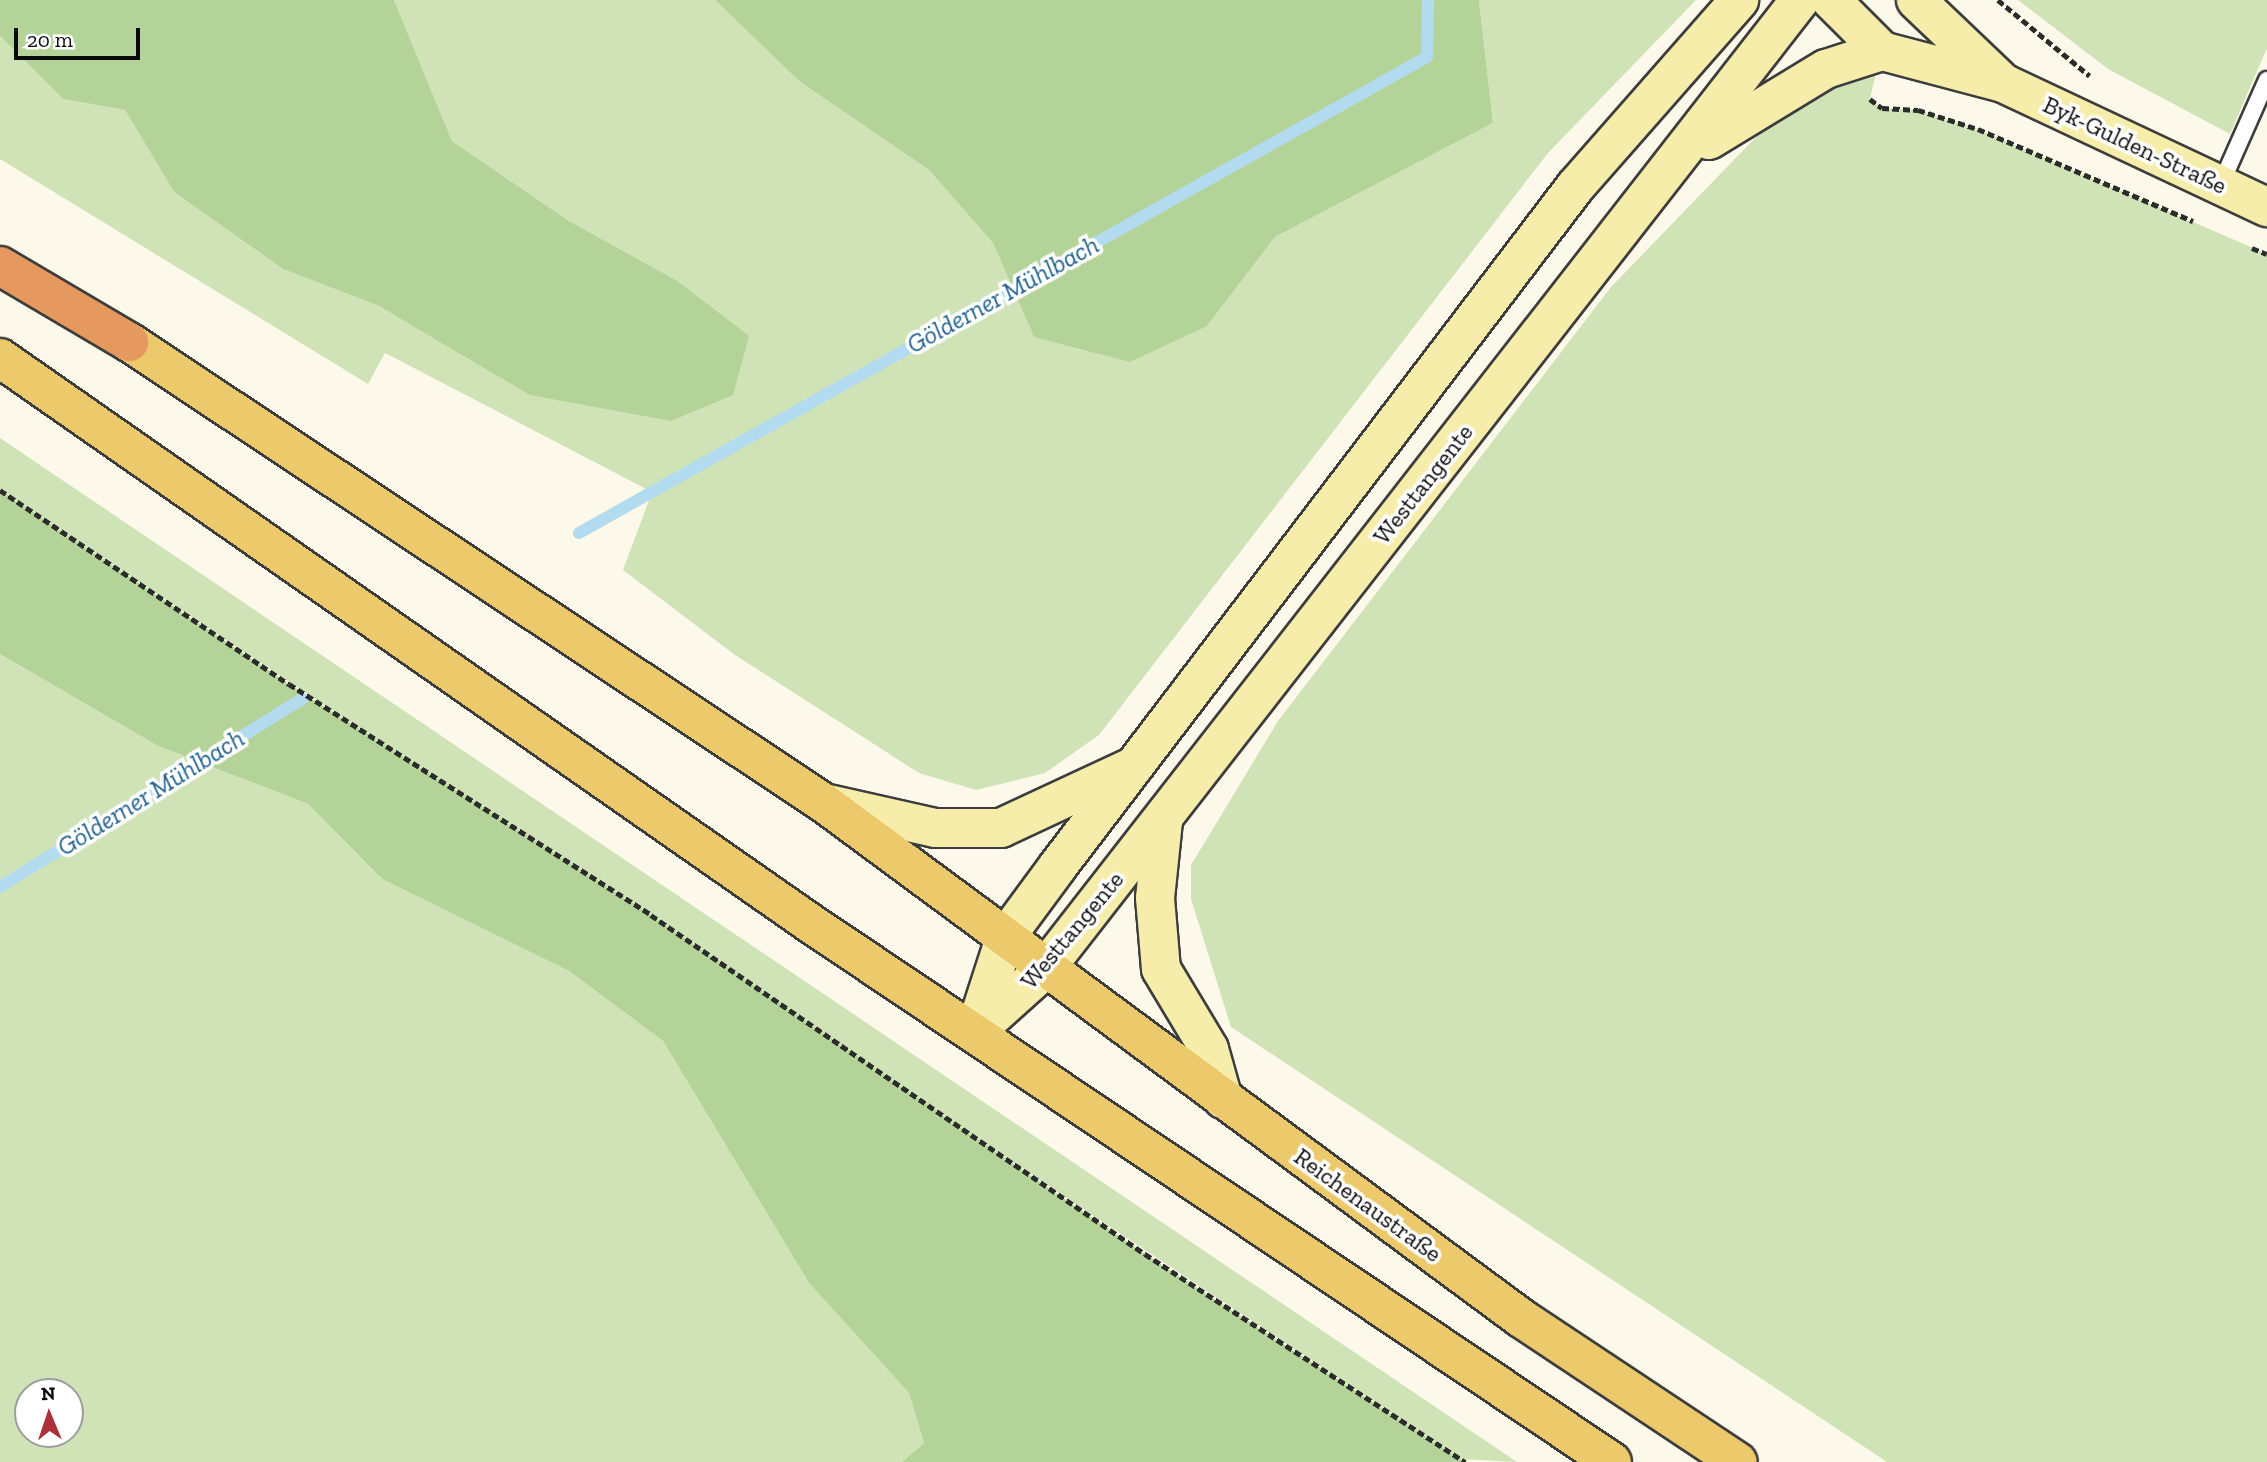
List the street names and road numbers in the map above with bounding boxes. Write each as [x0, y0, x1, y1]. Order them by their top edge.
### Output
street label: Byk-Gulden-Straße [2039, 90, 2231, 200]
street label: Westtangente [1367, 418, 1479, 550]
street label: Westtangente [1014, 865, 1130, 995]
street label: Reichenaustraße [1289, 1142, 1447, 1268]

